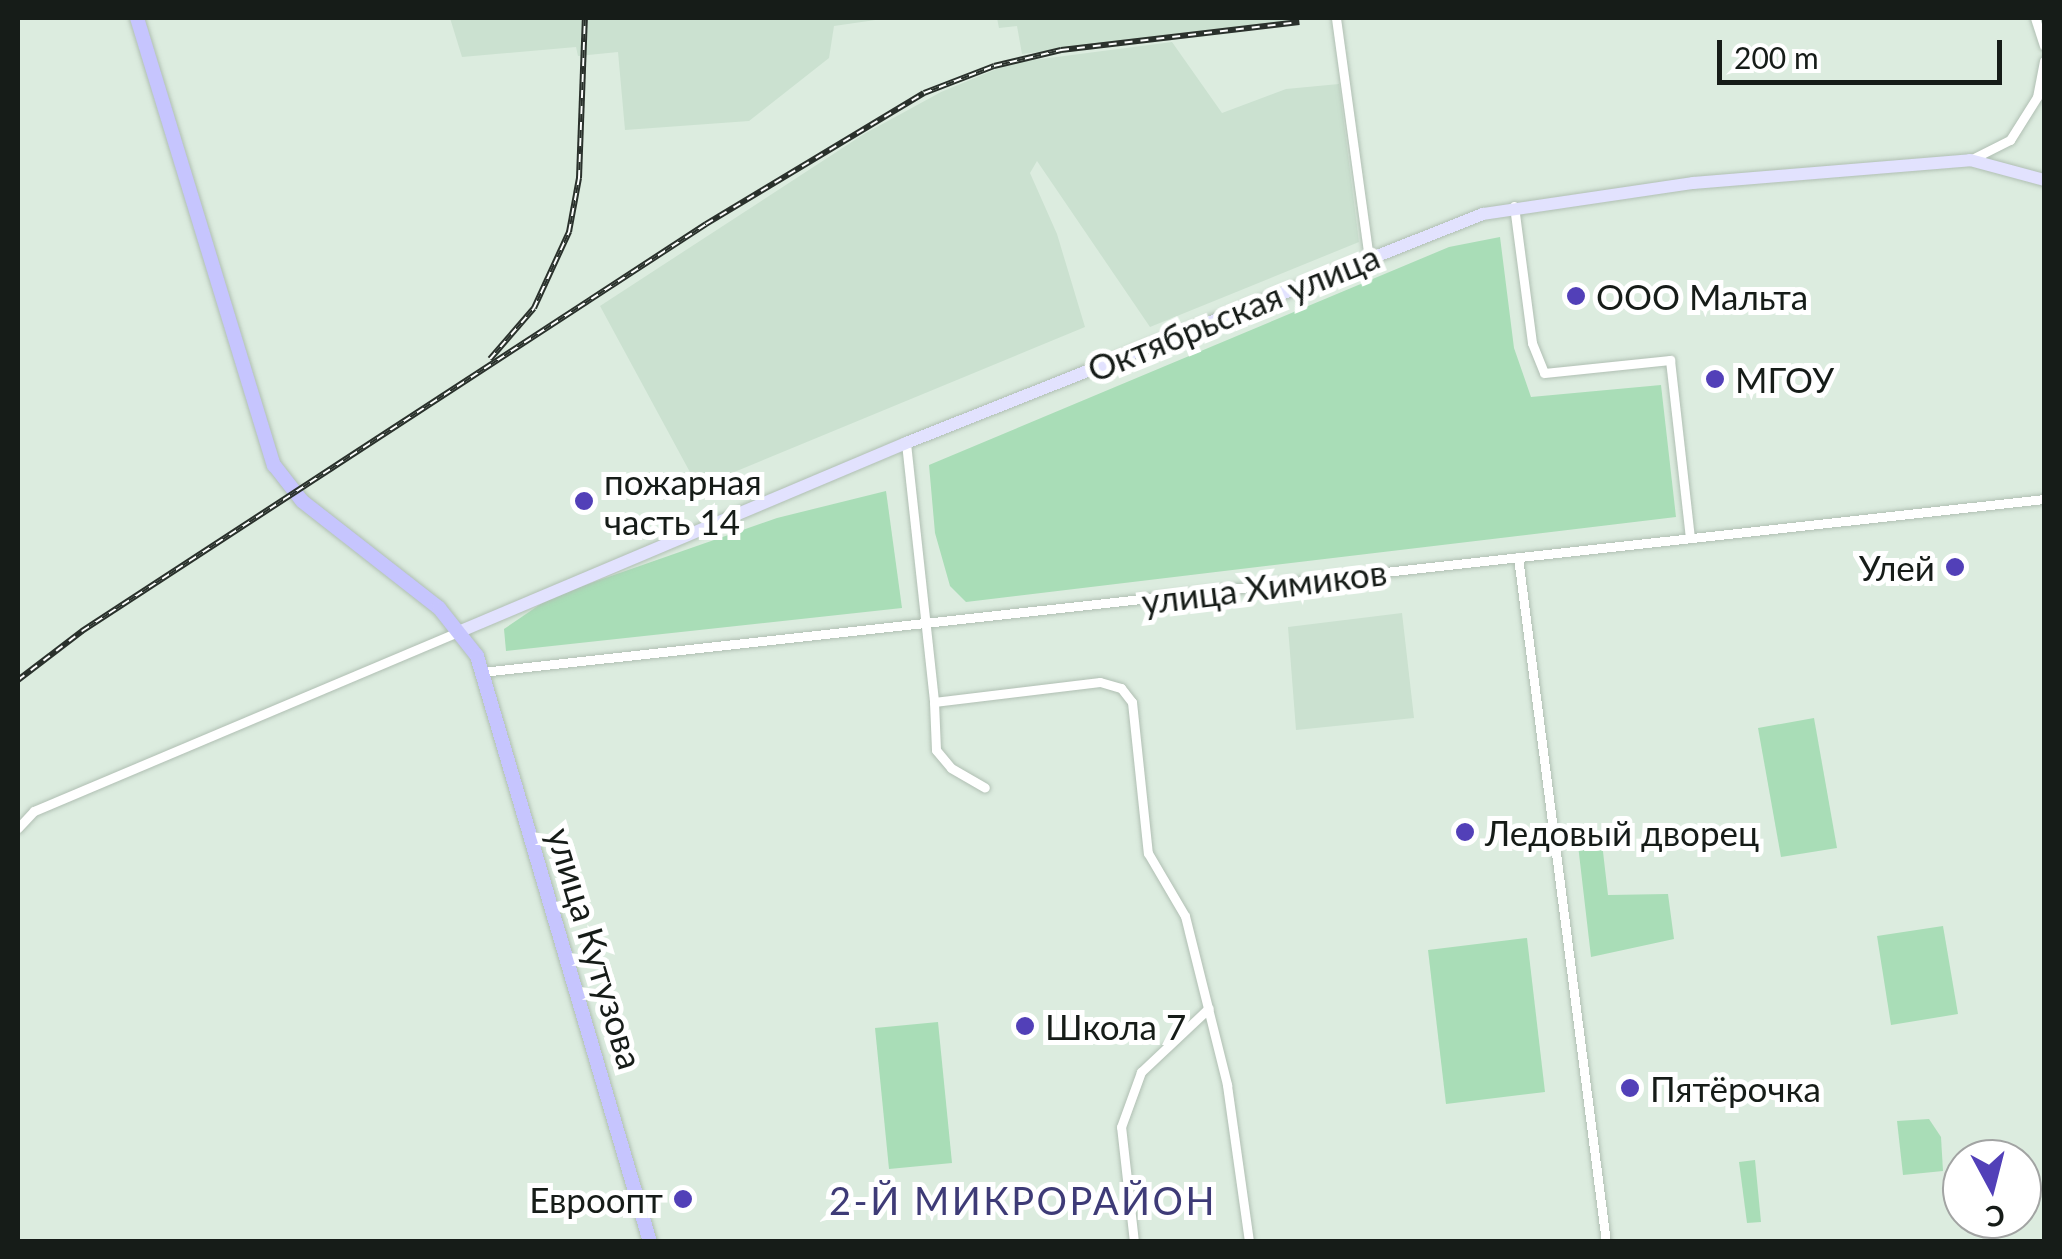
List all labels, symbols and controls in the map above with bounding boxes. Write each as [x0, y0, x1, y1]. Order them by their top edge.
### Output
scale bar [1722, 20, 2007, 82]
text: 200 m [1734, 39, 1819, 75]
street label: Октябрьская улица [1081, 234, 1385, 390]
place label: ООО Мальта [1596, 275, 1808, 317]
marker: ООО Мальта [1565, 285, 1587, 307]
place label: МГОУ [1735, 358, 1834, 400]
marker: МГОУ [1704, 368, 1726, 390]
place label: пожарная часть 14 [604, 460, 762, 542]
marker: пожарная часть 14 [573, 490, 595, 512]
place label: Улей [1859, 546, 1935, 588]
street label: улица Химиков [1139, 550, 1389, 622]
marker: Улей [1944, 556, 1966, 578]
place label: Ледовый дворец [1485, 811, 1759, 853]
marker: Ледовый дворец [1454, 821, 1476, 843]
street label: улица Кутузова [539, 822, 653, 1074]
place label: Школа 7 [1045, 1005, 1186, 1047]
marker: Школа 7 [1014, 1015, 1036, 1037]
place label: Пятёрочка [1650, 1067, 1821, 1109]
marker: Пятёрочка [1619, 1077, 1641, 1099]
north arrow [1942, 1139, 2042, 1239]
place label: Евроопт [529, 1178, 663, 1220]
district label: 2-Й МИКРОРАЙОН [829, 1178, 1217, 1224]
marker: Евроопт [672, 1188, 694, 1210]
text: С [1984, 1199, 2007, 1235]

